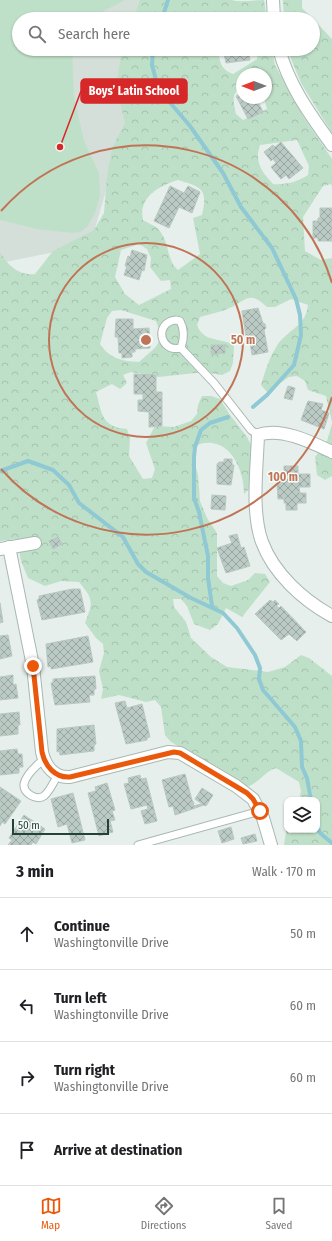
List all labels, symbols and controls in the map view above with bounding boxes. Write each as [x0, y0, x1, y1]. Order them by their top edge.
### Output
search box [12, 12, 320, 56]
icon: search [26, 23, 48, 45]
text: Search here [58, 25, 130, 43]
north arrow [236, 68, 272, 104]
callout: Boys’ Latin School [81, 79, 187, 103]
text: Boys’ Latin School [89, 84, 180, 98]
centre of rings [139, 333, 153, 347]
text: 50 m [231, 333, 255, 347]
text: 100 m [268, 470, 298, 484]
route end [24, 657, 42, 675]
map controls [284, 797, 320, 833]
button: layers [284, 797, 320, 833]
route start [251, 802, 269, 820]
scale bar [12, 817, 109, 836]
text: 50 m [18, 819, 40, 832]
text: 3 min [16, 861, 54, 882]
text: Walk · 170 m [252, 864, 316, 879]
text: Continue [54, 917, 110, 935]
icon: ahead [16, 923, 38, 945]
text: 50 m [290, 926, 316, 941]
text: Washingtonville Drive [54, 935, 169, 950]
text: Turn left [54, 989, 107, 1007]
icon: left [16, 995, 38, 1017]
text: 60 m [290, 998, 316, 1013]
text: Washingtonville Drive [54, 1007, 169, 1022]
text: Turn right [54, 1061, 115, 1079]
icon: right [16, 1067, 38, 1089]
text: 60 m [290, 1070, 316, 1085]
text: Washingtonville Drive [54, 1079, 169, 1094]
icon: arrive [16, 1139, 38, 1161]
text: Arrive at destination [54, 1141, 182, 1159]
tab: Map [40, 1195, 62, 1232]
tab: Directions [141, 1195, 186, 1232]
tab: Saved [266, 1195, 292, 1232]

